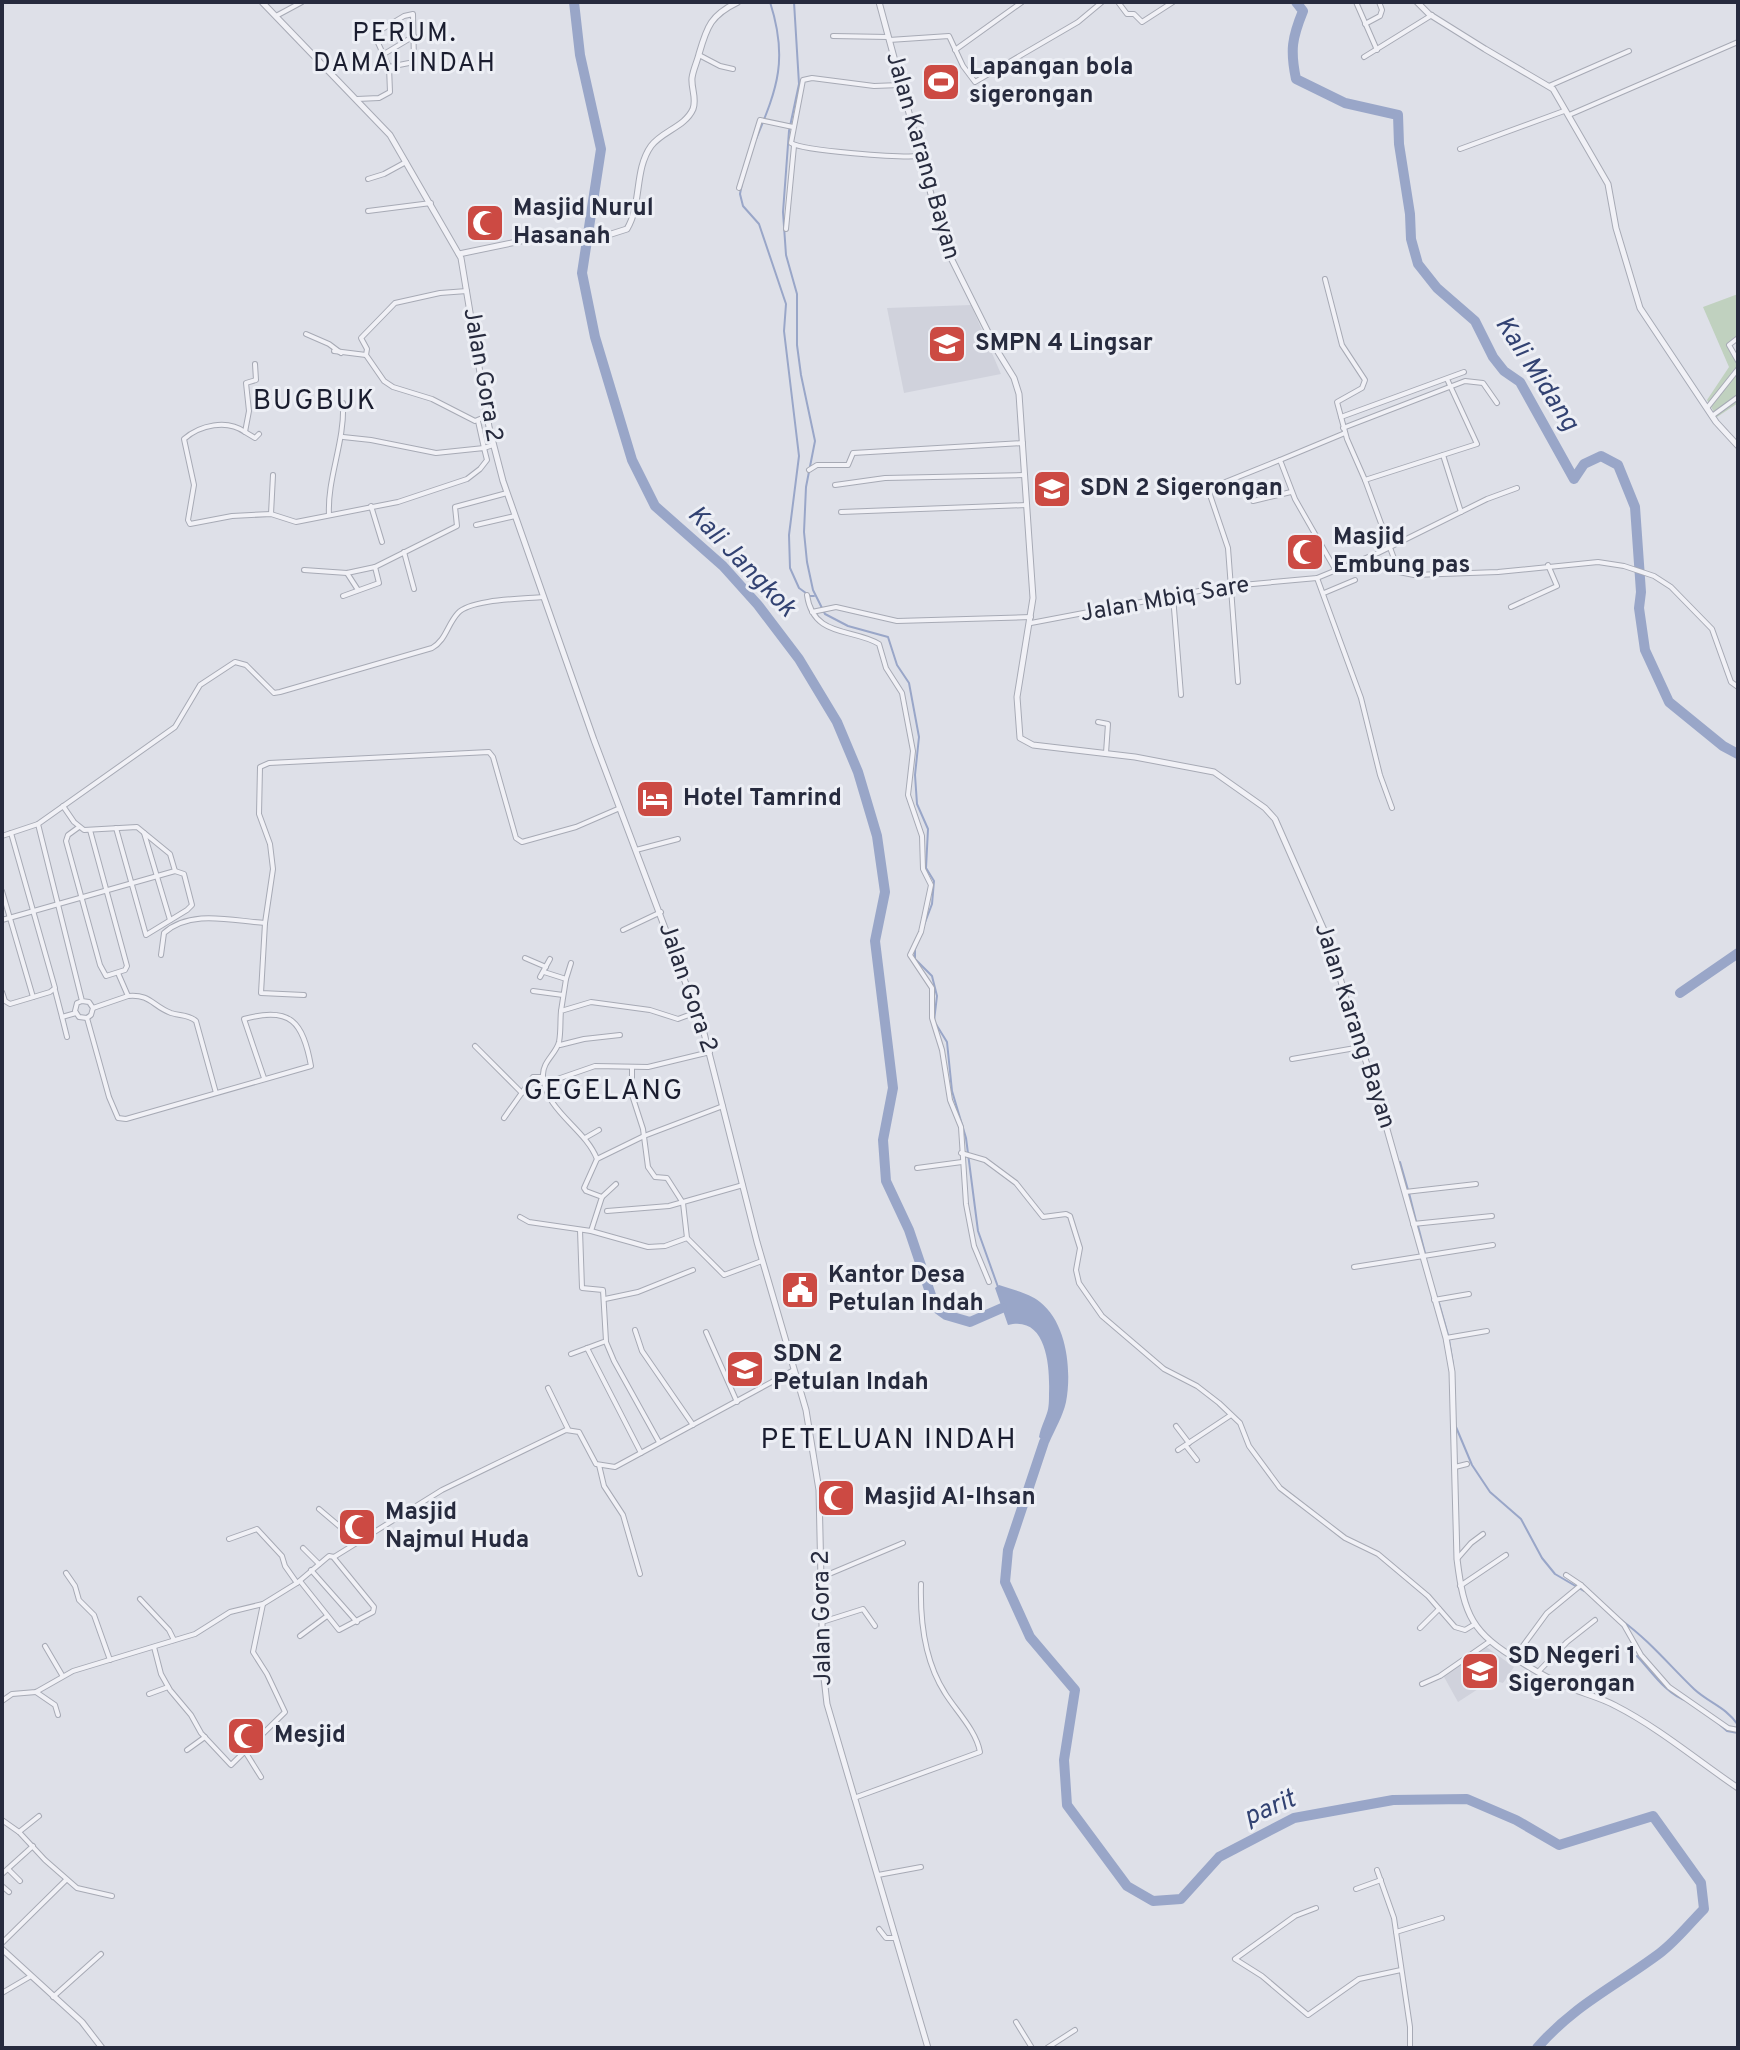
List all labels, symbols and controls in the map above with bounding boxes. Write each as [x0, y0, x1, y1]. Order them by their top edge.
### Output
district label: PERUM. DAMAI INDAH [313, 18, 497, 81]
street label: Jalan Karang Bayan [878, 49, 966, 263]
place label: Lapangan bola sigerongan [969, 53, 1133, 111]
sports icon: Lapangan bola sigerongan [920, 61, 962, 103]
place label: Masjid Nurul Hasanah [513, 194, 654, 252]
mosque icon: Masjid Nurul Hasanah [464, 202, 506, 244]
street label: Jalan Gora 2 [455, 306, 509, 444]
water label: Kali Midang [1487, 310, 1586, 439]
school or university icon: SMPN 4 Lingsar [926, 323, 968, 365]
place label: SMPN 4 Lingsar [975, 329, 1153, 359]
district label: BUGBUK [253, 384, 377, 420]
school or university icon: SDN 2 Sigerongan [1031, 468, 1073, 510]
place label: SDN 2 Sigerongan [1080, 474, 1283, 504]
water label: Kali Jangkok [680, 499, 803, 625]
place label: Masjid Embung pas [1333, 523, 1470, 581]
mosque icon: Masjid Embung pas [1284, 531, 1326, 573]
street label: Jalan Mbiq Sare [1078, 570, 1252, 630]
hotel icon: Hotel Tamrind [634, 778, 676, 820]
place label: Hotel Tamrind [683, 784, 842, 814]
street label: Jalan Gora 2 [651, 919, 723, 1057]
street label: Jalan Karang Bayan [1307, 919, 1401, 1133]
district label: GEGELANG [524, 1074, 684, 1110]
place label: Kantor Desa Petulan Indah [828, 1261, 984, 1319]
public building icon: Kantor Desa Petulan Indah [779, 1269, 821, 1311]
place label: SDN 2 Petulan Indah [773, 1340, 929, 1398]
school or university icon: SDN 2 Petulan Indah [724, 1348, 766, 1390]
district label: PETELUAN INDAH [760, 1423, 1018, 1459]
mosque icon: Masjid Al-Ihsan [815, 1477, 857, 1519]
place label: Masjid Al-Ihsan [864, 1483, 1036, 1513]
place label: Masjid Najmul Huda [385, 1498, 529, 1556]
mosque icon: Masjid Najmul Huda [336, 1506, 378, 1548]
street label: Jalan Gora 2 [807, 1550, 839, 1686]
place label: SD Negeri 1 Sigerongan [1508, 1642, 1636, 1700]
school or university icon: SD Negeri 1 Sigerongan [1459, 1650, 1501, 1692]
mosque icon: Mesjid [225, 1715, 267, 1757]
place label: Mesjid [274, 1721, 346, 1751]
water label: parit [1239, 1783, 1303, 1835]

